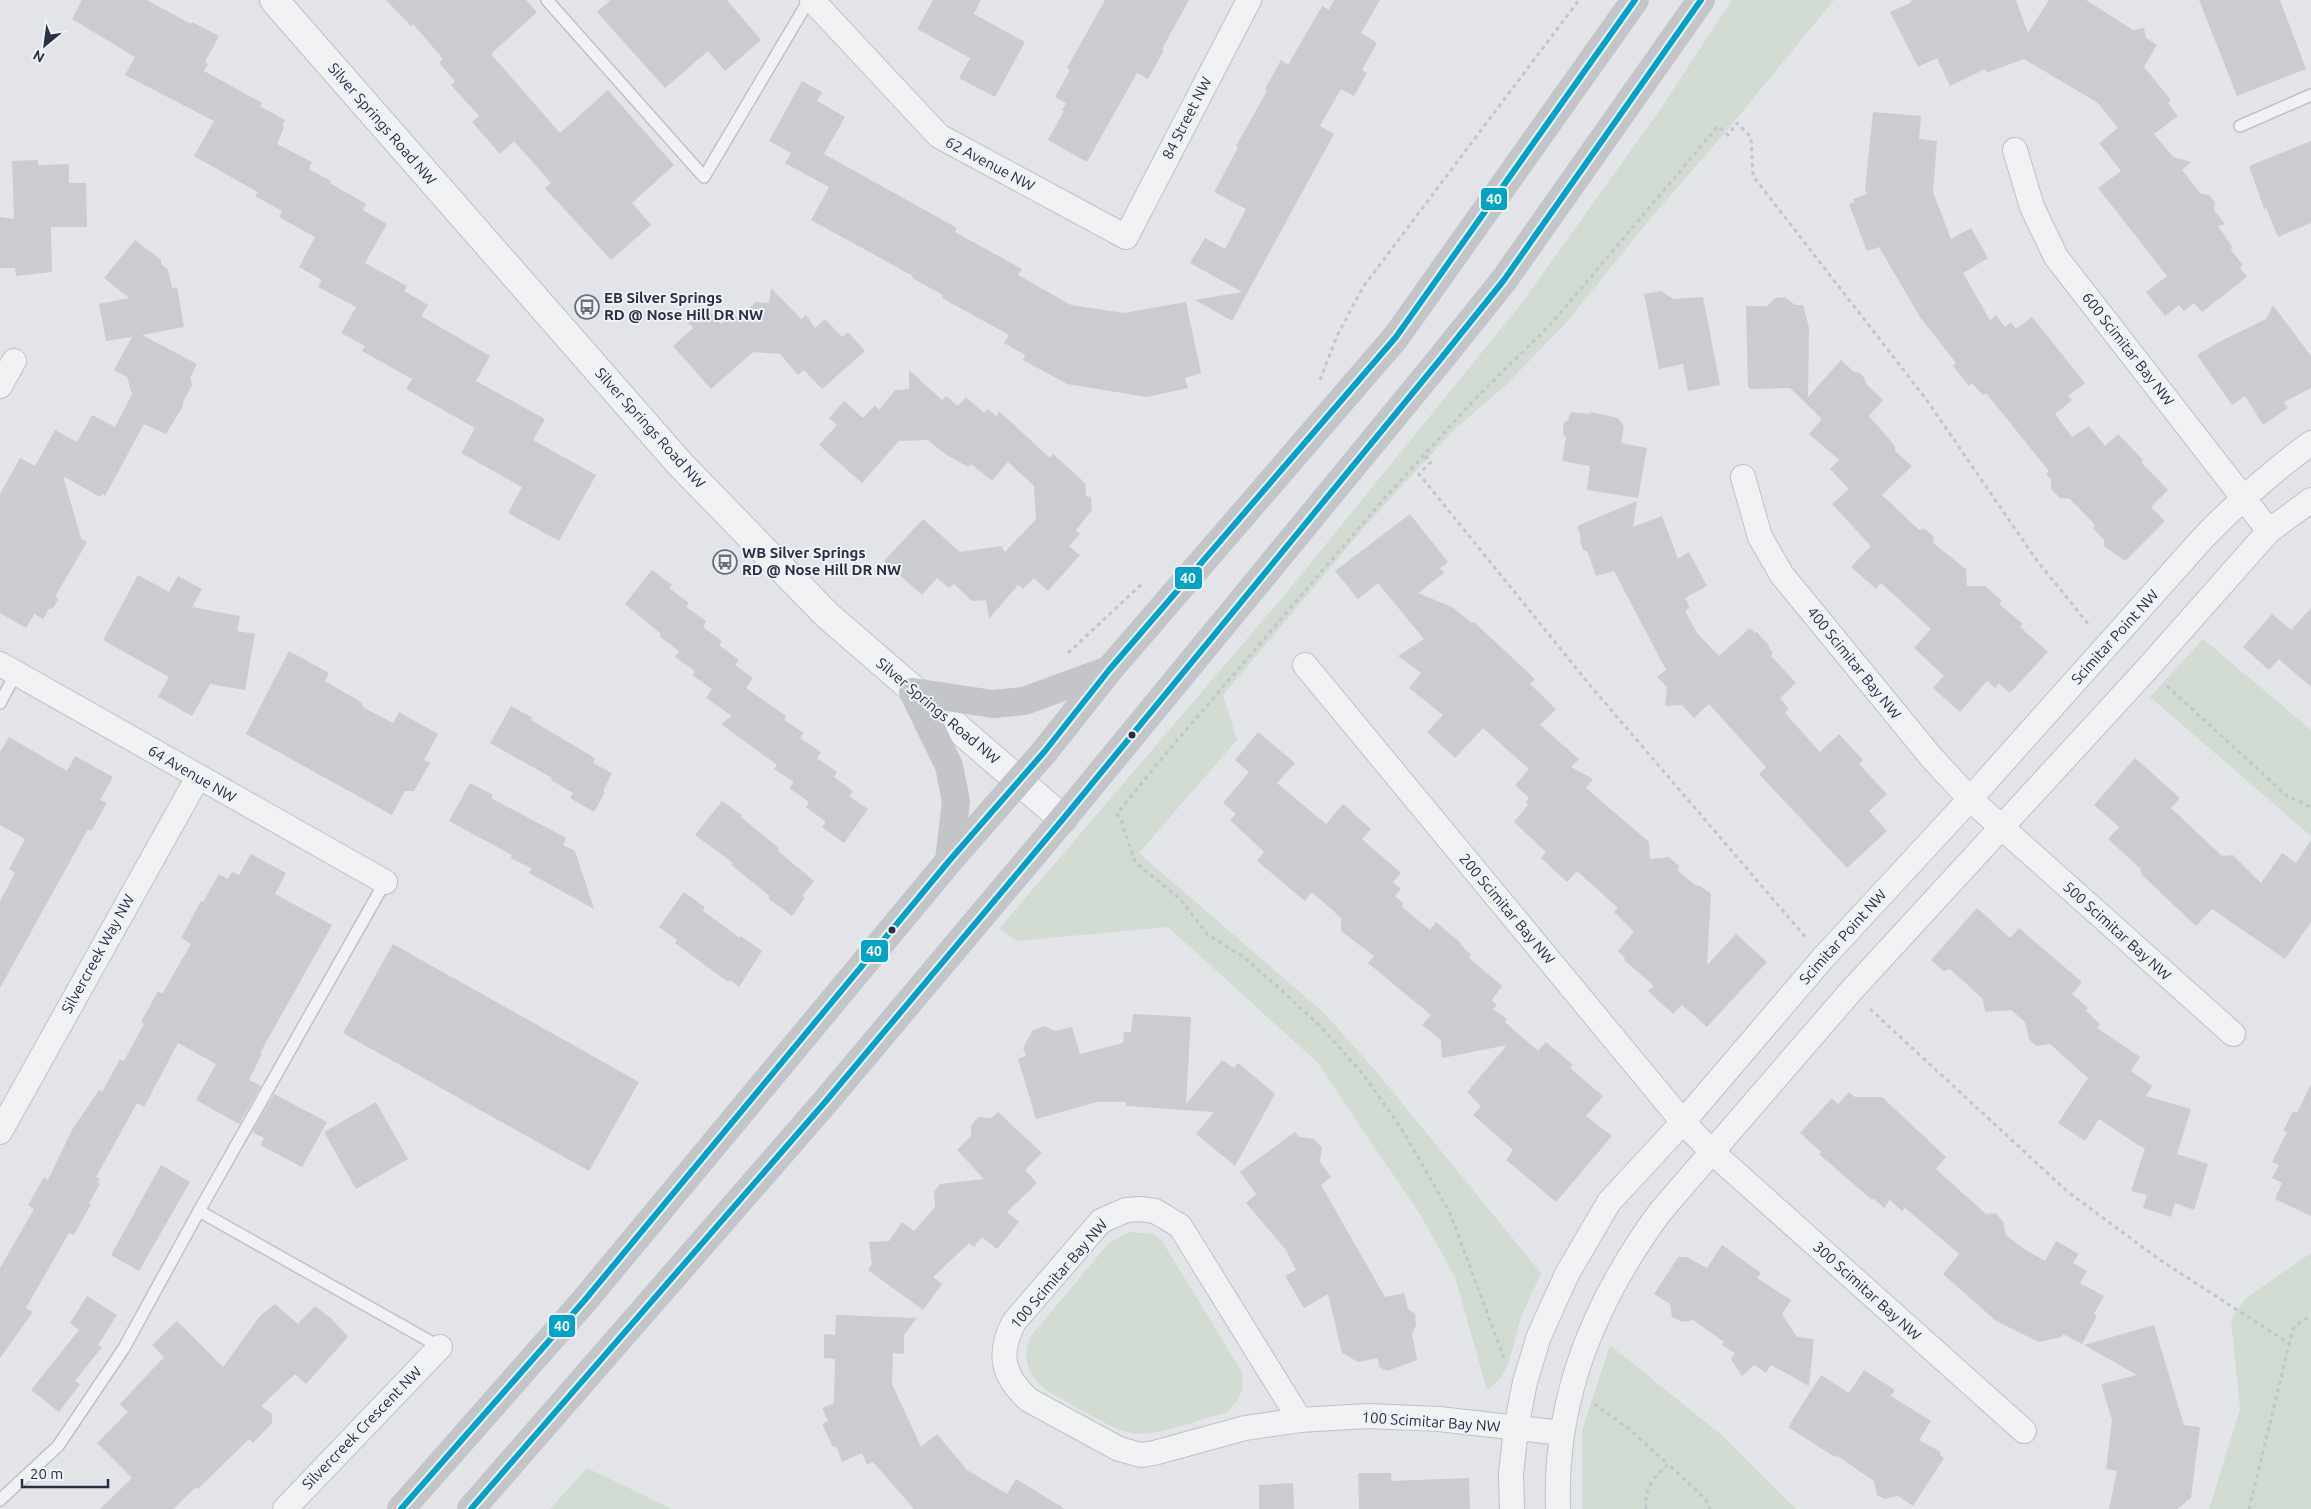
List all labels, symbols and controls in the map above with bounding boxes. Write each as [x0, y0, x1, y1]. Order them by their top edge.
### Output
north arrow [20, 20, 70, 70]
text: N [30, 47, 47, 66]
street label: Silver Springs Road NW [325, 59, 440, 188]
street label: 84 Street NW [1158, 74, 1215, 162]
street label: 62 Avenue NW [943, 133, 1038, 194]
line badge: 40 [1480, 187, 1508, 211]
text: 40 [1486, 191, 1502, 207]
place label: EB Silver Springs RD @ Nose Hill DR NW [604, 289, 763, 323]
street label: 600 Scimitar Bay NW [2079, 289, 2178, 409]
bus stop icon: EB Silver Springs RD @ Nose Hill DR NW [574, 294, 600, 320]
street label: Silver Springs Road NW [592, 364, 709, 491]
place label: WB Silver Springs RD @ Nose Hill DR NW [742, 544, 901, 578]
bus stop icon: WB Silver Springs RD @ Nose Hill DR NW [712, 549, 738, 575]
line badge: 40 [1174, 566, 1203, 590]
text: 40 [1180, 570, 1196, 586]
street label: Scimitar Point NW [2068, 586, 2162, 687]
street label: 400 Scimitar Bay NW [1804, 603, 1905, 722]
street label: Silver Springs Road NW [873, 654, 1004, 767]
unlabelled marker [1127, 730, 1137, 740]
street label: 64 Avenue NW [145, 741, 239, 806]
street label: 200 Scimitar Bay NW [1456, 850, 1559, 967]
street label: 500 Scimitar Bay NW [2060, 878, 2175, 984]
street label: Scimitar Point NW [1796, 886, 1890, 987]
street label: Silvercreek Way NW [58, 891, 137, 1016]
unlabelled marker [887, 925, 897, 935]
line badge: 40 [860, 939, 889, 963]
text: 40 [866, 943, 882, 959]
street label: 100 Scimitar Bay NW [1007, 1216, 1111, 1332]
street label: 300 Scimitar Bay NW [1810, 1238, 1925, 1344]
line badge: 40 [548, 1314, 576, 1338]
text: 40 [554, 1318, 570, 1334]
street label: Silvercreek Crescent NW [298, 1363, 425, 1493]
street label: 100 Scimitar Bay NW [1361, 1408, 1501, 1435]
scale bar [22, 1456, 109, 1488]
text: 20 m [30, 1465, 63, 1482]

